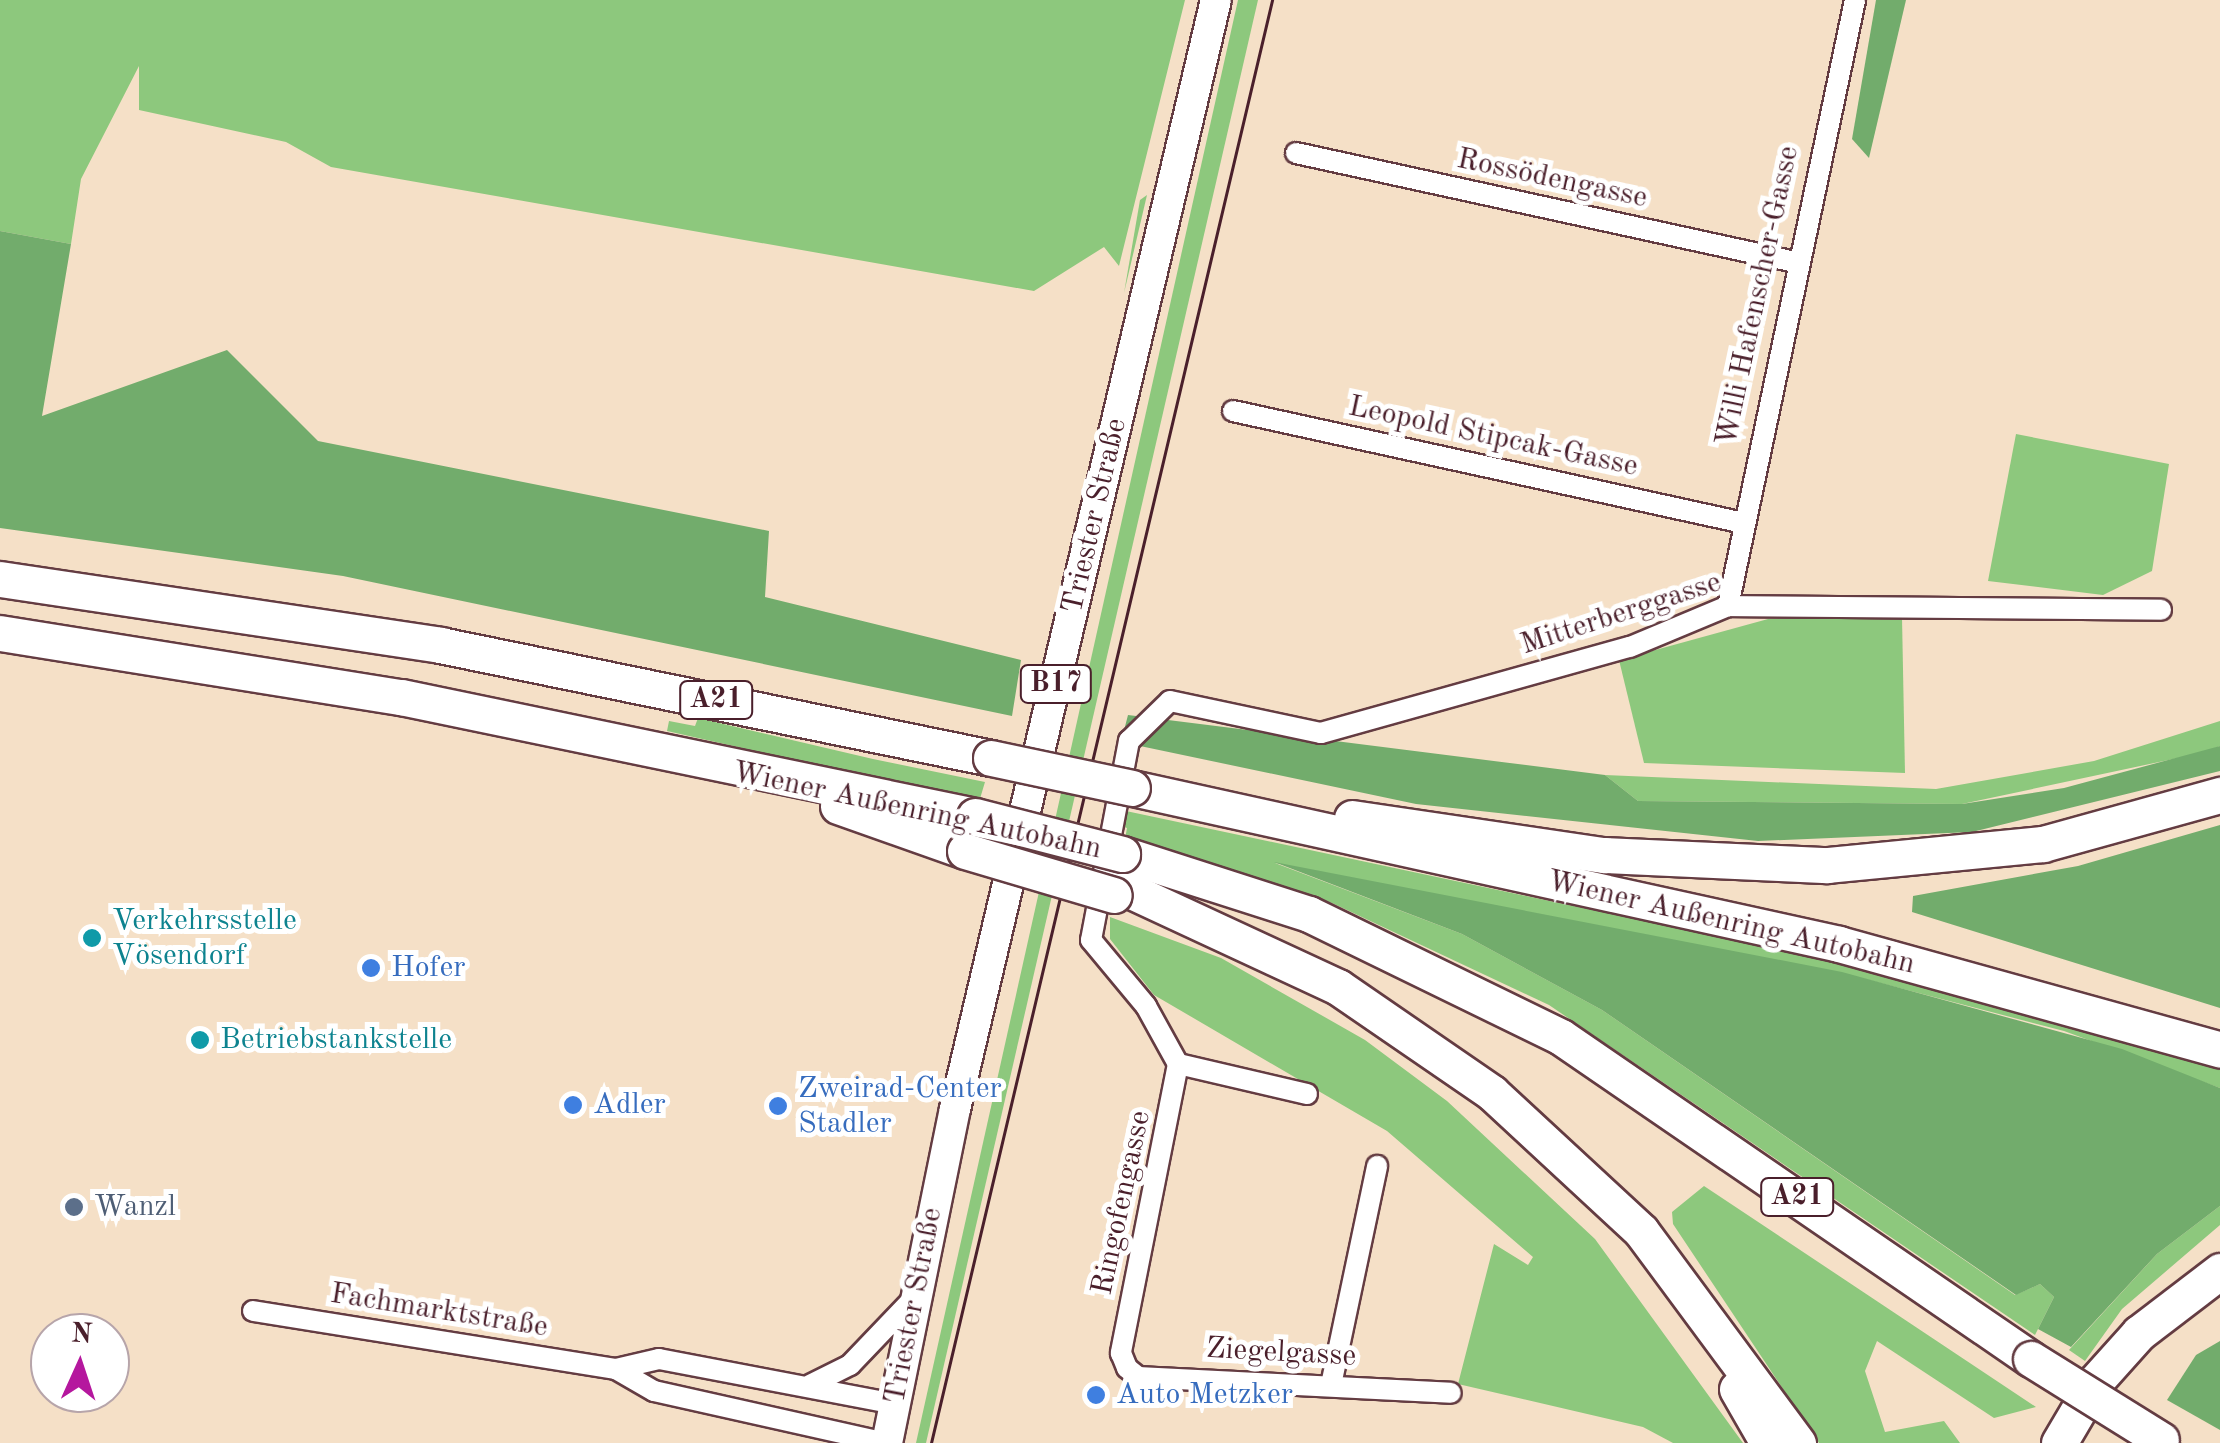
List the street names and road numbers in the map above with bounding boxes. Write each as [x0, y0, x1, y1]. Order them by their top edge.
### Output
street label: Rossödengasse [1453, 141, 1651, 217]
street label: Willi Hafenscher-Gasse [1709, 143, 1807, 449]
street label: Leopold Stipcak-Gasse [1345, 389, 1641, 485]
street label: Triester Straße [1055, 415, 1135, 617]
street label: Mitterberggasse [1516, 565, 1726, 663]
road number: B17 [1018, 661, 1094, 707]
road number: A21 [678, 677, 754, 723]
street label: Wiener Außenring Autobahn [729, 754, 1105, 868]
street label: Wiener Außenring Autobahn [1544, 863, 1918, 983]
street label: Ringofengasse [1085, 1107, 1159, 1299]
road number: A21 [1760, 1174, 1834, 1220]
street label: Triester Straße [877, 1205, 951, 1407]
street label: Fachmarktstraße [328, 1276, 550, 1346]
street label: Ziegelgasse [1205, 1331, 1357, 1375]

